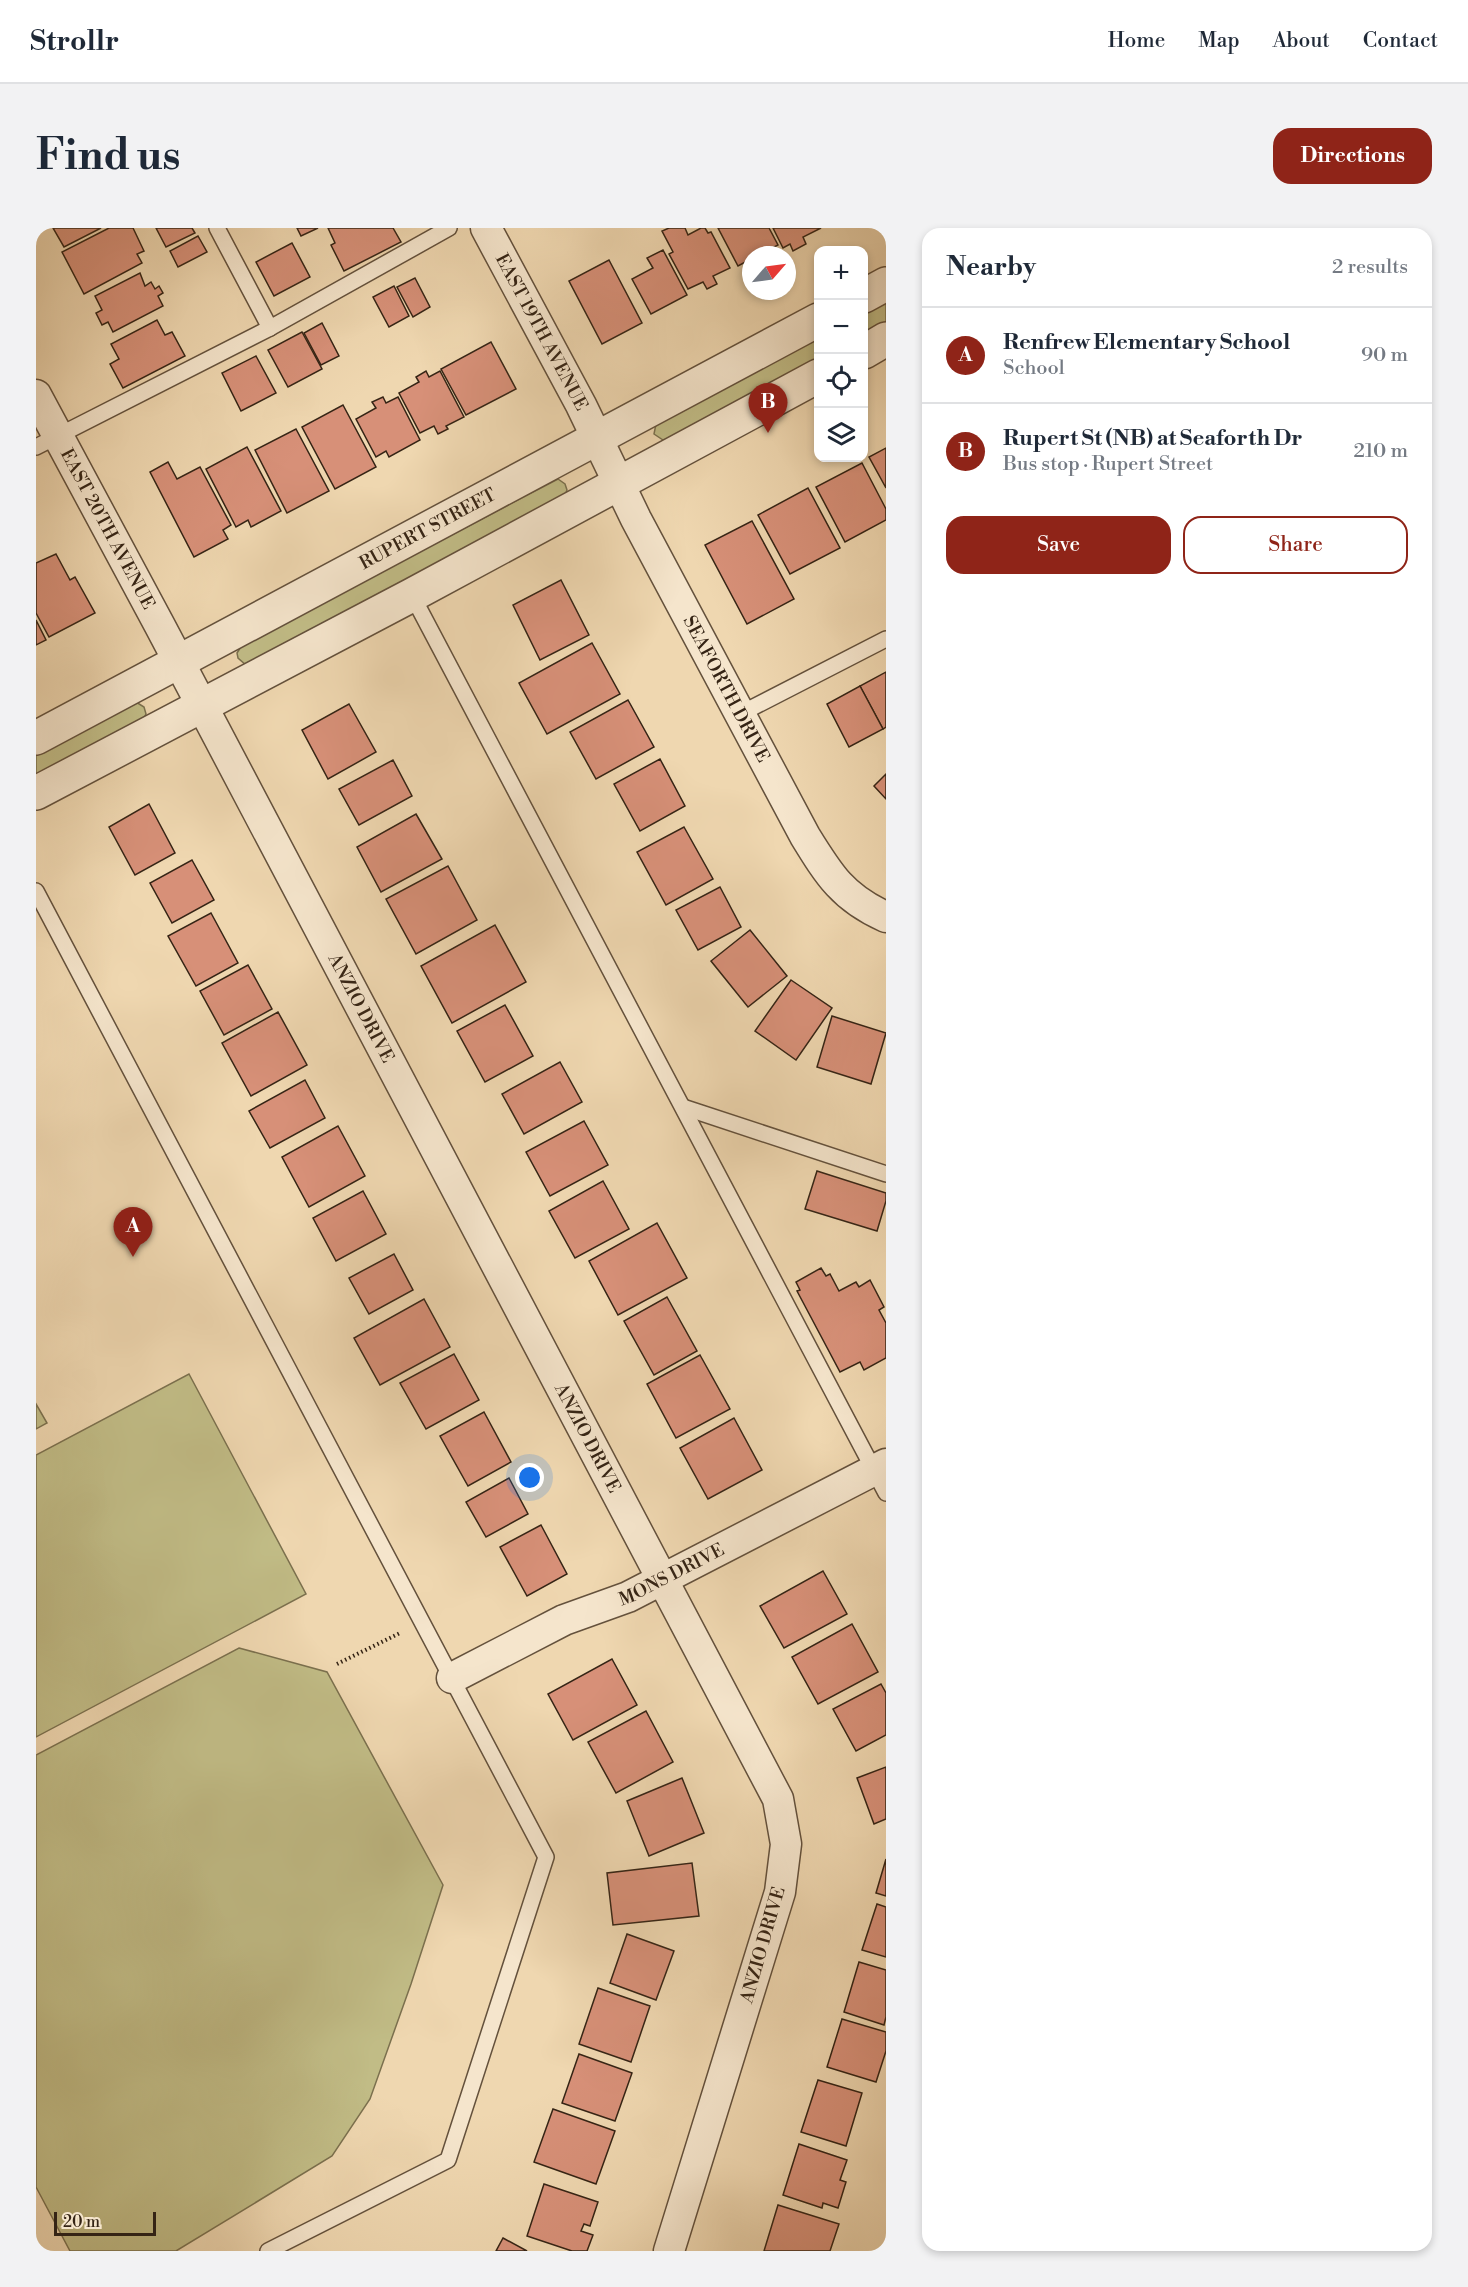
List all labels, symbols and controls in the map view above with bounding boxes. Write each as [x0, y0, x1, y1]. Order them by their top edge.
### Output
text: Strollr [30, 24, 119, 59]
text: Home [1108, 28, 1165, 54]
text: Map [1198, 28, 1240, 54]
text: About [1273, 28, 1330, 54]
text: Contact [1363, 28, 1438, 54]
button: Directions [1273, 128, 1432, 184]
text: Find us [36, 130, 180, 183]
north arrow [742, 246, 796, 300]
map controls [814, 246, 868, 462]
button: + [814, 246, 868, 300]
street label: EAST 19TH AVENUE [490, 249, 593, 415]
text: Nearby [946, 251, 1036, 283]
text: 2 results [1332, 255, 1408, 280]
button: − [814, 300, 868, 354]
text: Renfrew Elementary School [1003, 329, 1290, 356]
text: A [958, 343, 973, 368]
text: 90 m [1361, 343, 1408, 368]
button: locate [814, 354, 868, 408]
text: School [1003, 356, 1065, 381]
pin: B [748, 384, 788, 433]
button: layers [814, 408, 868, 462]
text: Rupert St (NB) at Seaforth Dr [1003, 425, 1302, 452]
text: B [958, 439, 973, 464]
text: 210 m [1353, 439, 1408, 464]
street label: EAST 20TH AVENUE [55, 445, 160, 613]
text: Bus stop · Rupert Street [1003, 452, 1213, 477]
street label: RUPERT STREET [355, 483, 500, 575]
button: Save [946, 516, 1171, 574]
button: Share [1183, 516, 1408, 574]
street label: SEAFORTH DRIVE [678, 612, 775, 766]
street label: ANZIO DRIVE [323, 949, 399, 1067]
pin: A [114, 1208, 152, 1257]
street label: ANZIO DRIVE [549, 1379, 626, 1497]
your location [515, 1463, 544, 1492]
street label: MONS DRIVE [616, 1538, 728, 1611]
street label: ANZIO DRIVE [735, 1884, 791, 2007]
scale bar [54, 2209, 156, 2236]
text: 20 m [63, 2212, 100, 2232]

